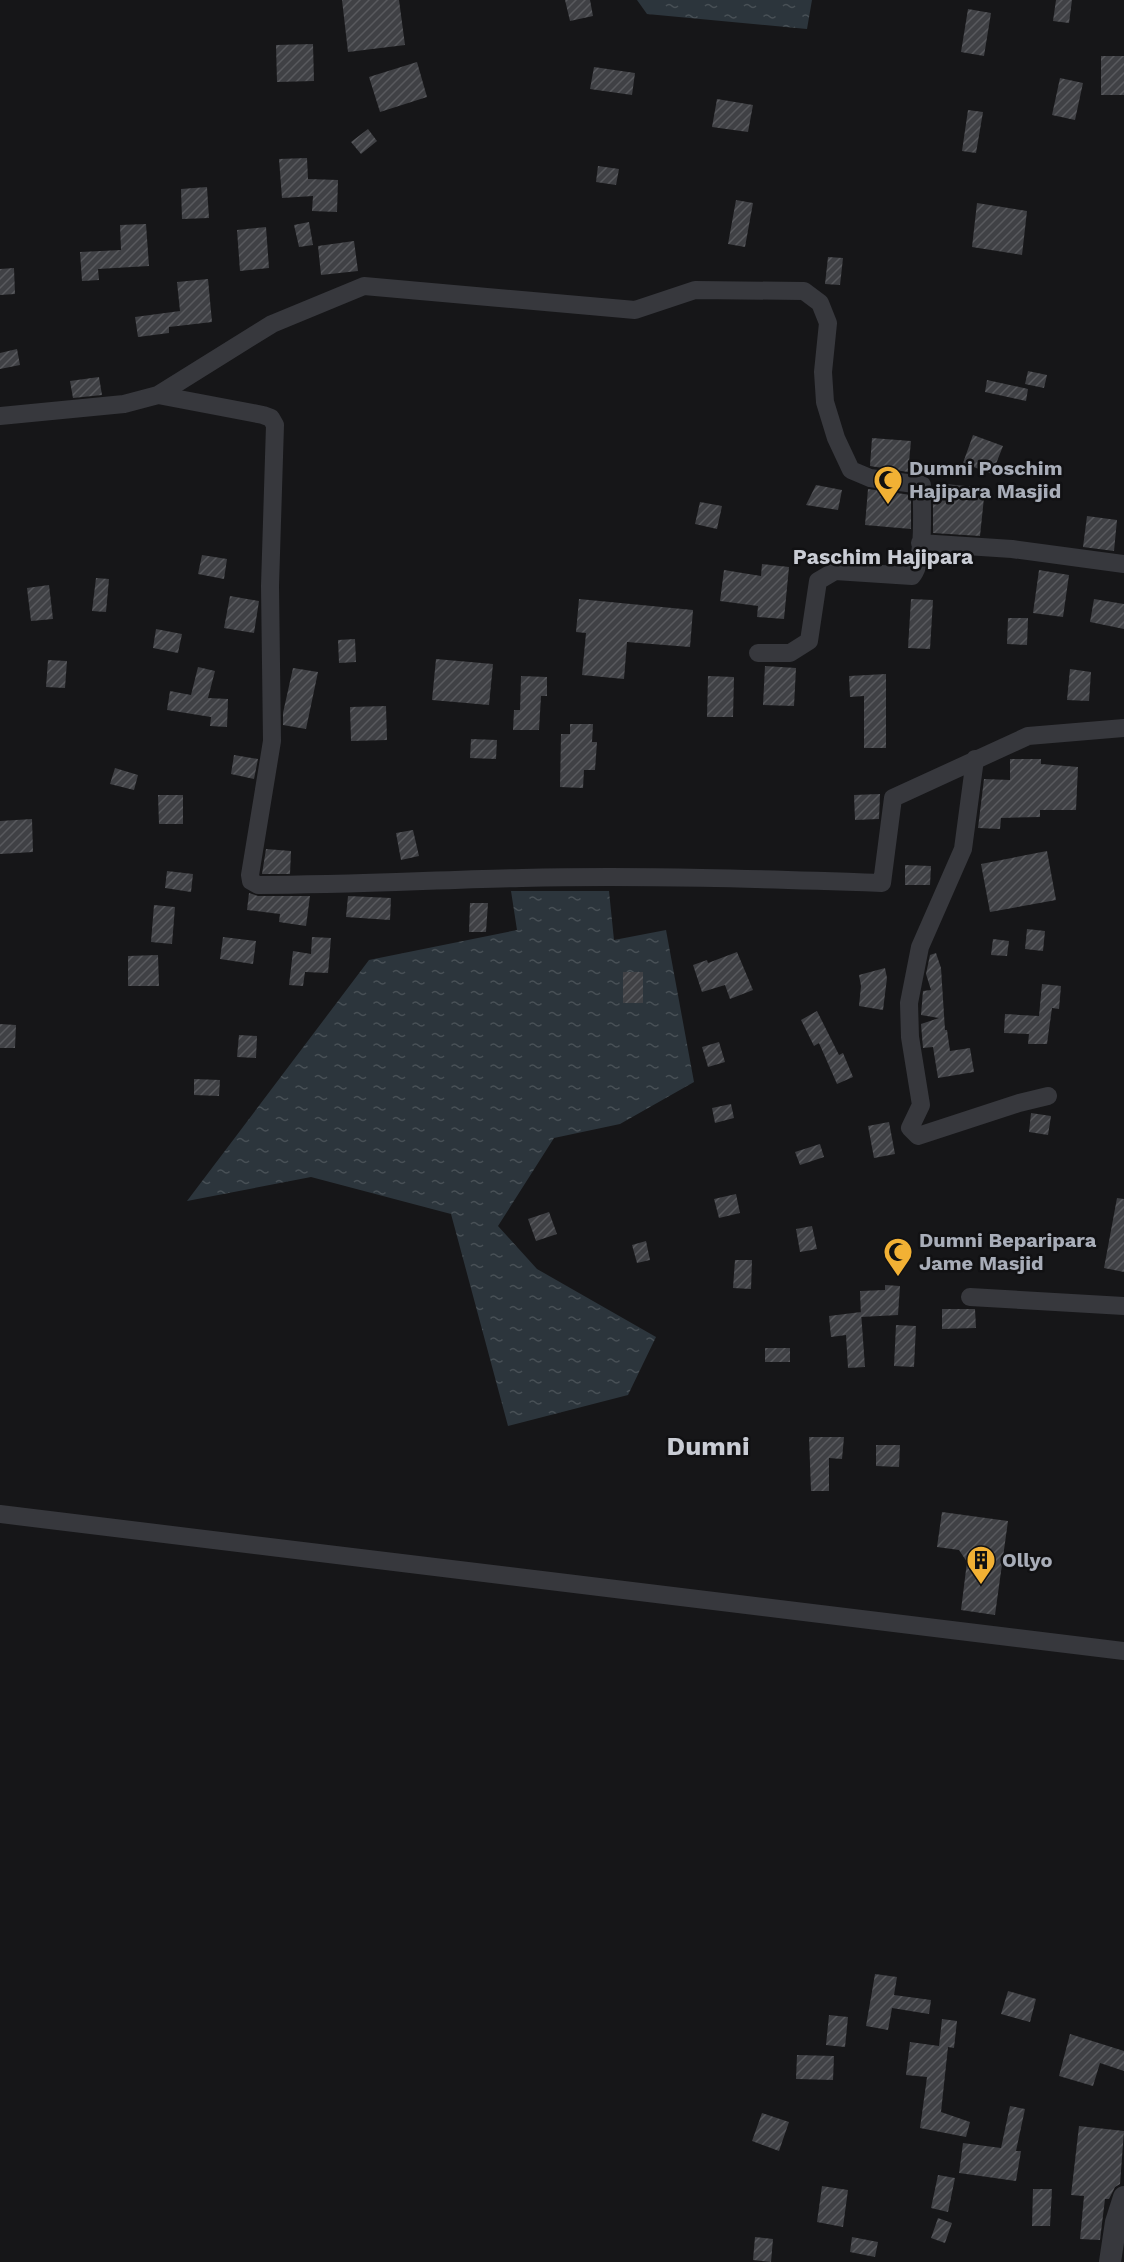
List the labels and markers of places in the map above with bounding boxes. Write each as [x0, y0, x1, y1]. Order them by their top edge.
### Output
place label: Dumni Poschim Hajipara Masjid [909, 456, 1063, 503]
mosque icon: Dumni Poschim Hajipara Masjid [872, 464, 904, 506]
place label: Dumni Beparipara Jame Masjid [919, 1228, 1097, 1275]
mosque icon: Dumni Beparipara Jame Masjid [882, 1236, 914, 1278]
building icon: Ollyo [965, 1544, 997, 1586]
place label: Ollyo [1002, 1548, 1053, 1572]

